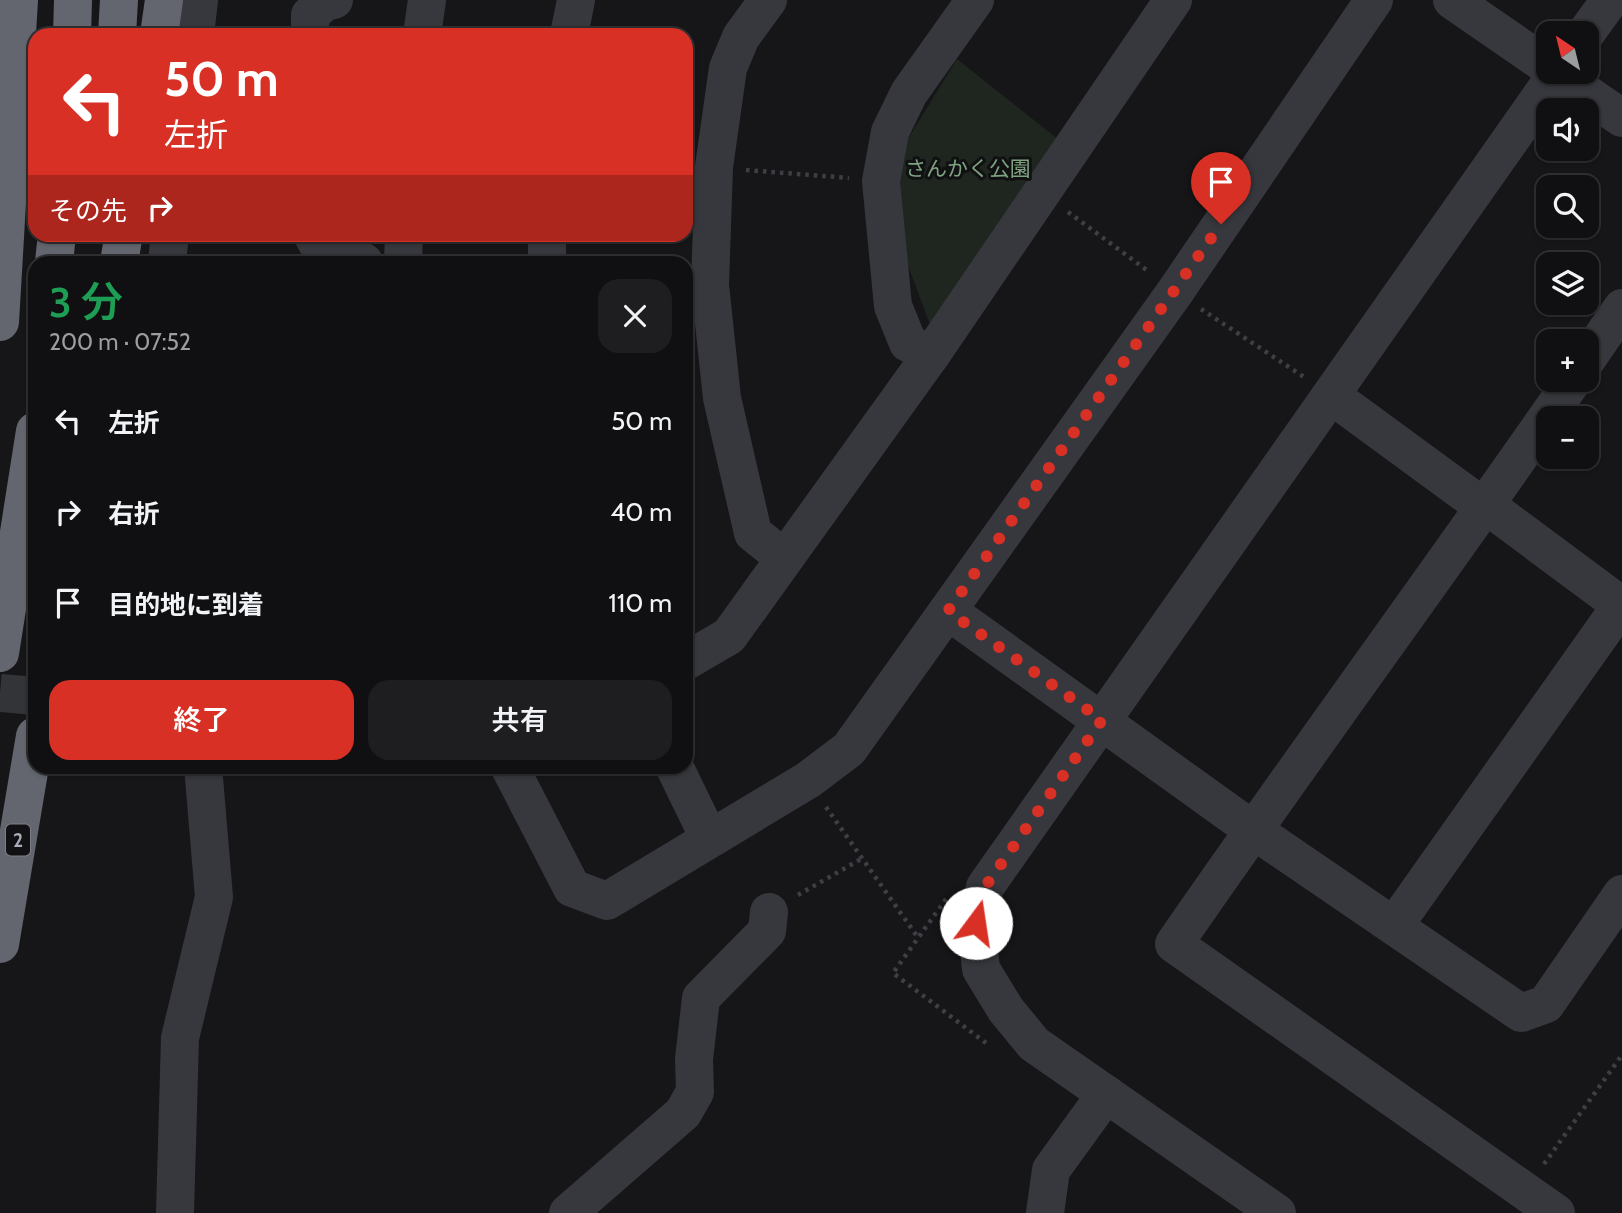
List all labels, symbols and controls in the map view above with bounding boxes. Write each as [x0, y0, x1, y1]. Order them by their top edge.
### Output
north arrow [1536, 21, 1600, 84]
map controls [1536, 21, 1599, 469]
text: 50 m [164, 49, 279, 108]
icon: left [49, 56, 140, 147]
button: sound [1536, 98, 1599, 161]
text: 左折 [164, 115, 228, 154]
pin [1191, 152, 1251, 224]
park label: さんかく公園 [905, 156, 1031, 181]
icon: arrive [1202, 163, 1240, 201]
button: search [1536, 175, 1599, 238]
icon: right [141, 189, 179, 227]
text: その先 [49, 195, 127, 227]
button: layers [1536, 252, 1599, 315]
text: 3 分 [49, 276, 123, 328]
button: close [598, 279, 672, 353]
text: 200 m · 07:52 [49, 328, 191, 356]
button: + [1536, 329, 1599, 392]
icon: left [49, 402, 87, 440]
text: 50 m [611, 405, 672, 437]
button: − [1536, 406, 1599, 469]
text: 左折 [108, 407, 160, 439]
icon: right [49, 493, 87, 531]
text: 40 m [610, 496, 672, 528]
text: 右折 [108, 498, 160, 530]
icon: arrive [49, 584, 87, 622]
text: 110 m [608, 587, 672, 619]
text: 目的地に到着 [108, 589, 264, 621]
button: 終了 [49, 680, 354, 760]
button: 共有 [368, 680, 672, 760]
road number: 2 [6, 824, 30, 856]
position arrow [939, 886, 1013, 960]

